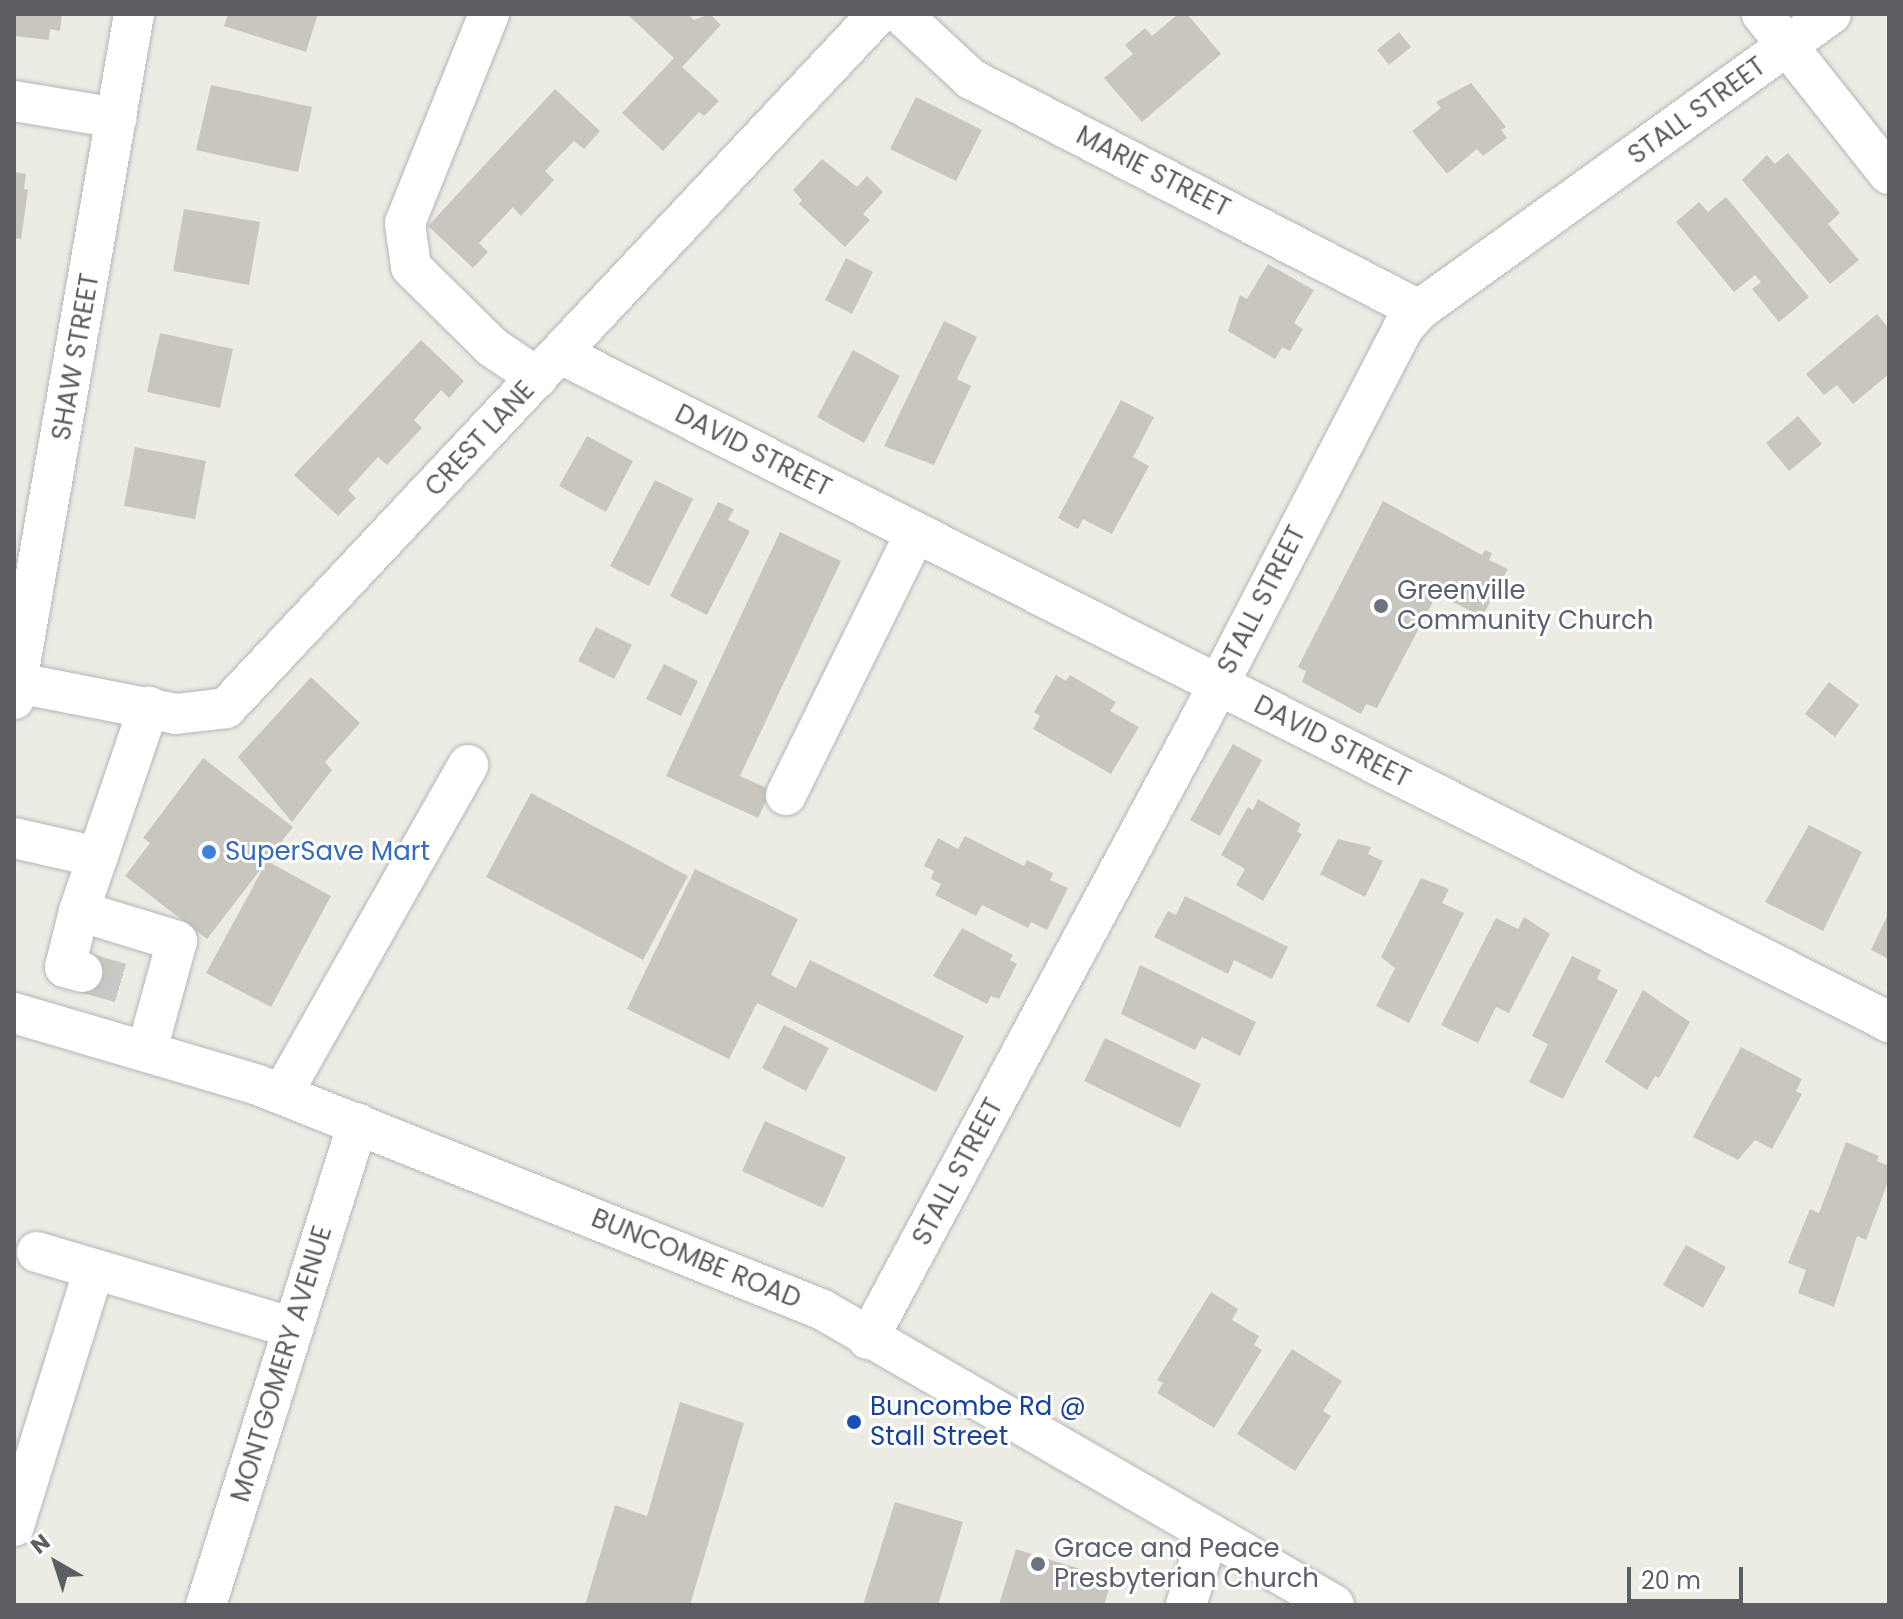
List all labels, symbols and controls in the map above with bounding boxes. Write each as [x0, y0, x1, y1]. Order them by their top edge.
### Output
street label: STALL STREET [1622, 51, 1772, 171]
street label: MARIE STREET [1071, 120, 1235, 224]
street label: SHAW STREET [46, 271, 106, 443]
street label: CREST LANE [419, 375, 541, 503]
street label: DAVID STREET [670, 398, 836, 504]
street label: STALL STREET [1211, 521, 1313, 679]
place label: Greenville Community Church [1397, 575, 1653, 636]
marker: Greenville Community Church [1372, 597, 1390, 615]
street label: DAVID STREET [1249, 689, 1415, 795]
place label: SuperSave Mart [225, 836, 430, 868]
marker: SuperSave Mart [200, 843, 218, 861]
street label: STALL STREET [906, 1093, 1010, 1251]
street label: BUNCOMBE ROAD [587, 1203, 805, 1315]
street label: MONTGOMERY AVENUE [225, 1222, 339, 1506]
place label: Buncombe Rd @ Stall Street [870, 1391, 1086, 1452]
marker: Buncombe Rd @ Stall Street [845, 1413, 863, 1431]
north arrow [16, 1523, 96, 1603]
text: N [24, 1527, 57, 1561]
place label: Grace and Peace Presbyterian Church [1054, 1533, 1319, 1594]
scale bar [1631, 1551, 1747, 1601]
marker: Grace and Peace Presbyterian Church [1029, 1555, 1047, 1573]
text: 20 m [1641, 1564, 1701, 1597]

